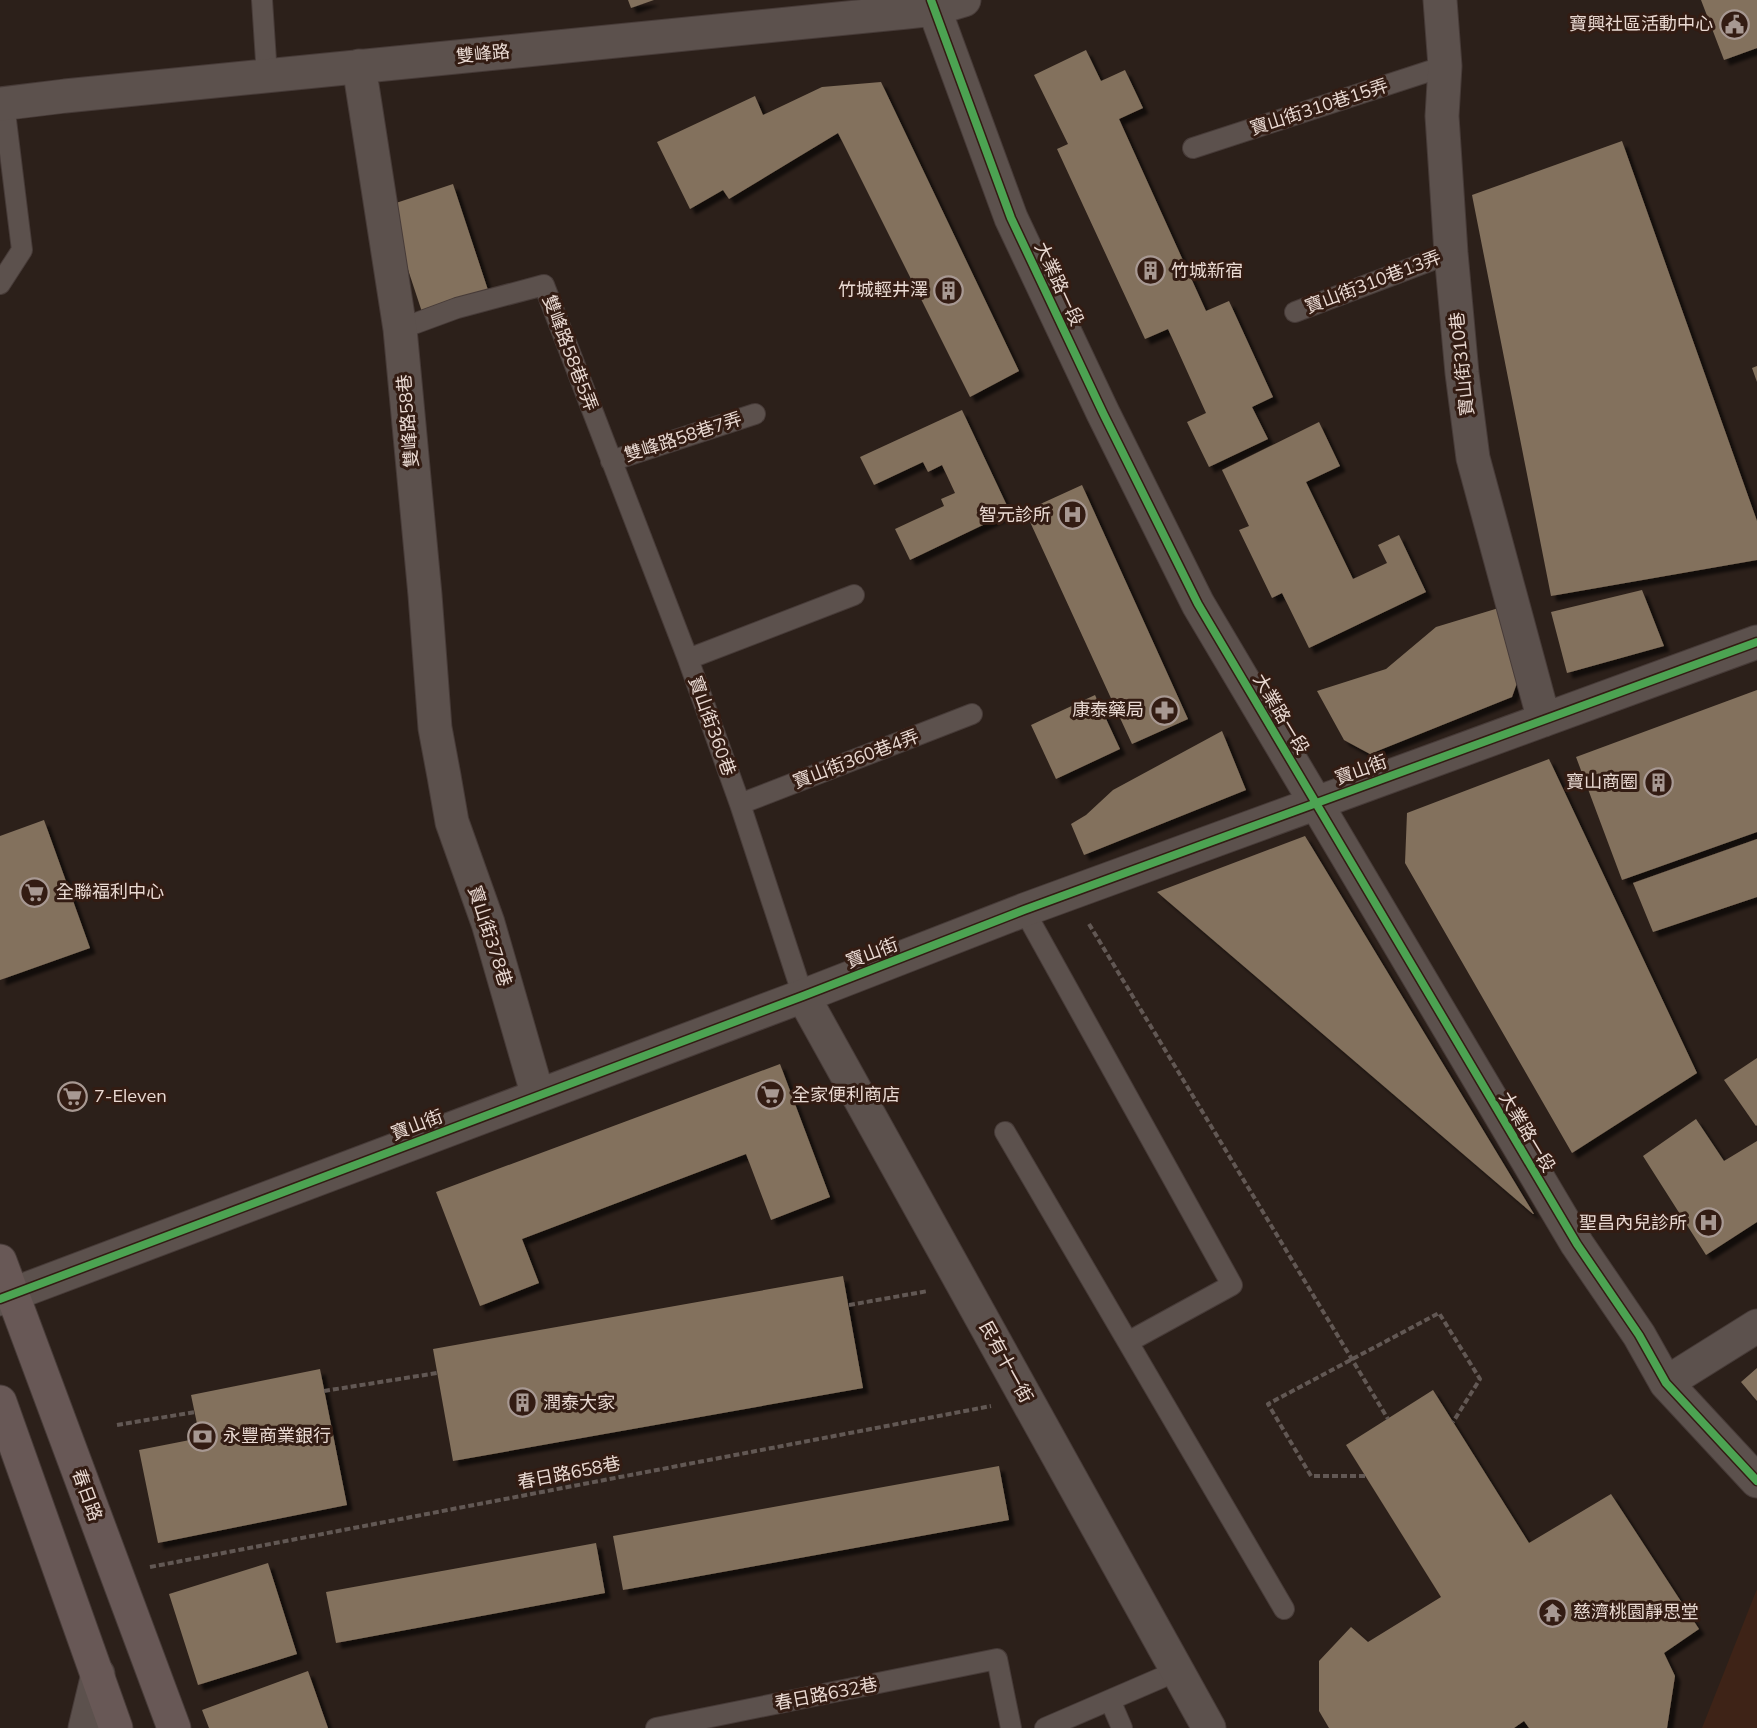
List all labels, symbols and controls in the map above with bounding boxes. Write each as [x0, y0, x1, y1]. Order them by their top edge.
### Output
public building icon: 寶興社區活動中心 [1718, 8, 1750, 40]
place label: 寶興社區活動中心 [1569, 12, 1713, 35]
street label: 雙峰路 [455, 39, 511, 68]
street label: 寶山街310巷15弄 [1247, 73, 1391, 140]
street label: 大業路一段 [1030, 238, 1089, 329]
street label: 寶山街310巷13弄 [1301, 245, 1444, 318]
building icon: 竹城新宿 [1134, 255, 1166, 287]
place label: 竹城新宿 [1171, 259, 1243, 282]
building icon: 竹城輕井澤 [933, 274, 965, 306]
place label: 竹城輕井澤 [838, 278, 928, 301]
street label: 雙峰路58巷5弄 [538, 292, 603, 414]
street label: 寶山街310巷 [1445, 311, 1478, 417]
street label: 雙峰路58巷 [392, 373, 423, 469]
street label: 雙峰路58巷7弄 [621, 407, 745, 466]
hospital icon: 智元診所 [1056, 499, 1088, 531]
place label: 智元診所 [979, 503, 1051, 526]
street label: 大業路一段 [1248, 669, 1314, 758]
street label: 寶山街360巷 [684, 673, 741, 779]
pharmacy icon: 康泰藥局 [1149, 694, 1181, 726]
place label: 康泰藥局 [1072, 698, 1144, 721]
street label: 寶山街360巷4弄 [790, 724, 922, 793]
street label: 寶山街 [1332, 749, 1390, 790]
building icon: 寶山商圈 [1643, 766, 1675, 798]
place label: 寶山商圈 [1566, 770, 1638, 793]
supermarket icon: 全聯福利中心 [19, 876, 51, 908]
place label: 全聯福利中心 [56, 880, 164, 903]
street label: 寶山街378巷 [463, 883, 518, 989]
street label: 寶山街 [842, 932, 901, 973]
supermarket icon: 全家便利商店 [755, 1079, 787, 1111]
supermarket icon: 7-Eleven [57, 1080, 89, 1112]
place label: 全家便利商店 [792, 1083, 900, 1106]
place label: 7-Eleven [94, 1084, 167, 1107]
street label: 大業路一段 [1494, 1087, 1560, 1176]
street label: 寶山街 [387, 1104, 446, 1145]
hospital icon: 聖昌內兒診所 [1692, 1207, 1724, 1239]
place label: 聖昌內兒診所 [1579, 1211, 1687, 1234]
street label: 民有十一街 [975, 1317, 1038, 1407]
building icon: 潤泰大家 [506, 1387, 538, 1419]
place label: 潤泰大家 [543, 1391, 615, 1414]
bank icon: 永豐商業銀行 [186, 1420, 218, 1452]
place label: 永豐商業銀行 [223, 1424, 331, 1447]
street label: 春日路658巷 [515, 1451, 622, 1494]
street label: 春日路 [67, 1466, 108, 1524]
temple icon: 慈濟桃園靜思堂 [1536, 1596, 1568, 1628]
place label: 慈濟桃園靜思堂 [1573, 1600, 1699, 1623]
street label: 春日路632巷 [772, 1672, 879, 1715]

